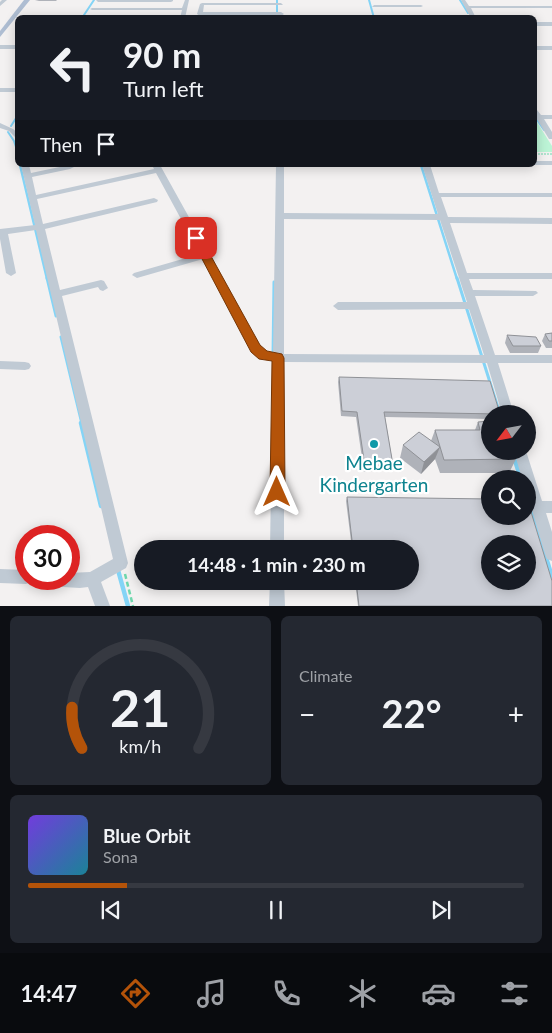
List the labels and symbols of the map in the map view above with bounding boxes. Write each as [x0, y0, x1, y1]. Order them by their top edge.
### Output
pin [175, 217, 217, 259]
north arrow [481, 405, 536, 460]
marker: Mebae Kindergarten [368, 438, 380, 450]
place label: Mebae Kindergarten [320, 451, 428, 496]
position arrow [250, 465, 302, 517]
speed limit sign: 30 [15, 525, 80, 590]

